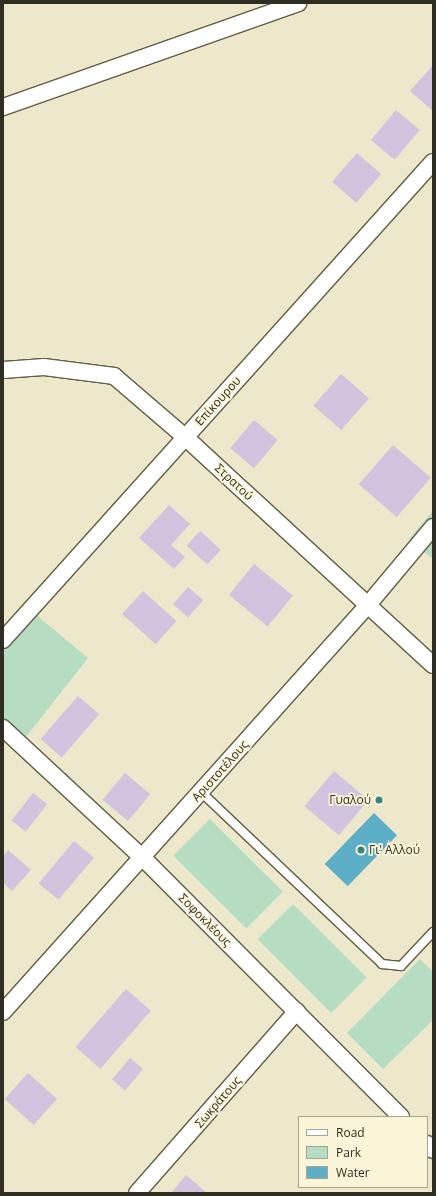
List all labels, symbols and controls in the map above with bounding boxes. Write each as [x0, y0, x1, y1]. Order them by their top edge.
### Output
street label: Επίκουρου [192, 373, 244, 429]
street label: Στρατού [212, 461, 256, 503]
street label: Αριστοτέλους [189, 737, 251, 805]
place label: Γυαλού [329, 793, 371, 807]
marker: Γυαλού [374, 795, 384, 805]
place label: Γι' Αλλού [369, 843, 420, 857]
marker: Γι' Αλλού [356, 845, 366, 855]
street label: Σοφοκλέους [176, 891, 234, 949]
street label: Σωκράτους [192, 1074, 244, 1130]
legend [298, 1116, 428, 1188]
text: Road [336, 1124, 365, 1141]
text: Park [336, 1144, 361, 1161]
text: Water [336, 1164, 370, 1181]

